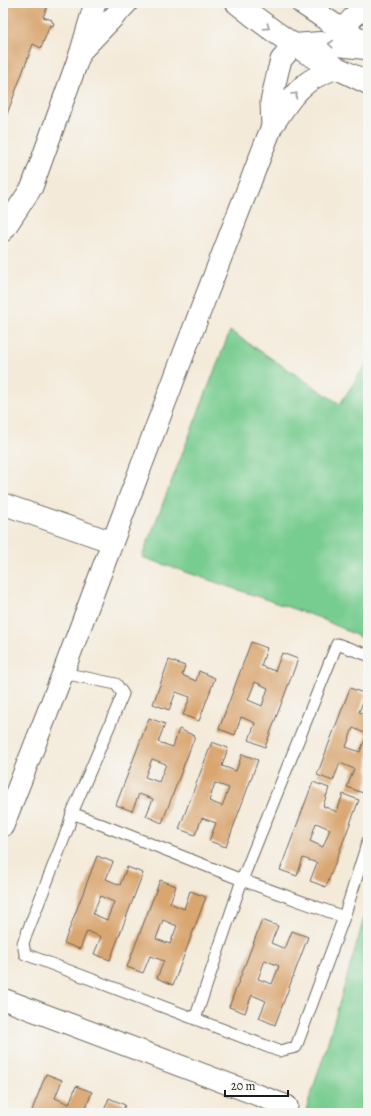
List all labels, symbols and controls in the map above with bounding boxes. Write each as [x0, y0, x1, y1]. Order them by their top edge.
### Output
one-way arrow [263, 22, 270, 29]
one-way arrow [328, 39, 334, 48]
one-way arrow [290, 92, 298, 100]
scale bar [225, 1072, 288, 1098]
text: 20 m [231, 1078, 255, 1094]

